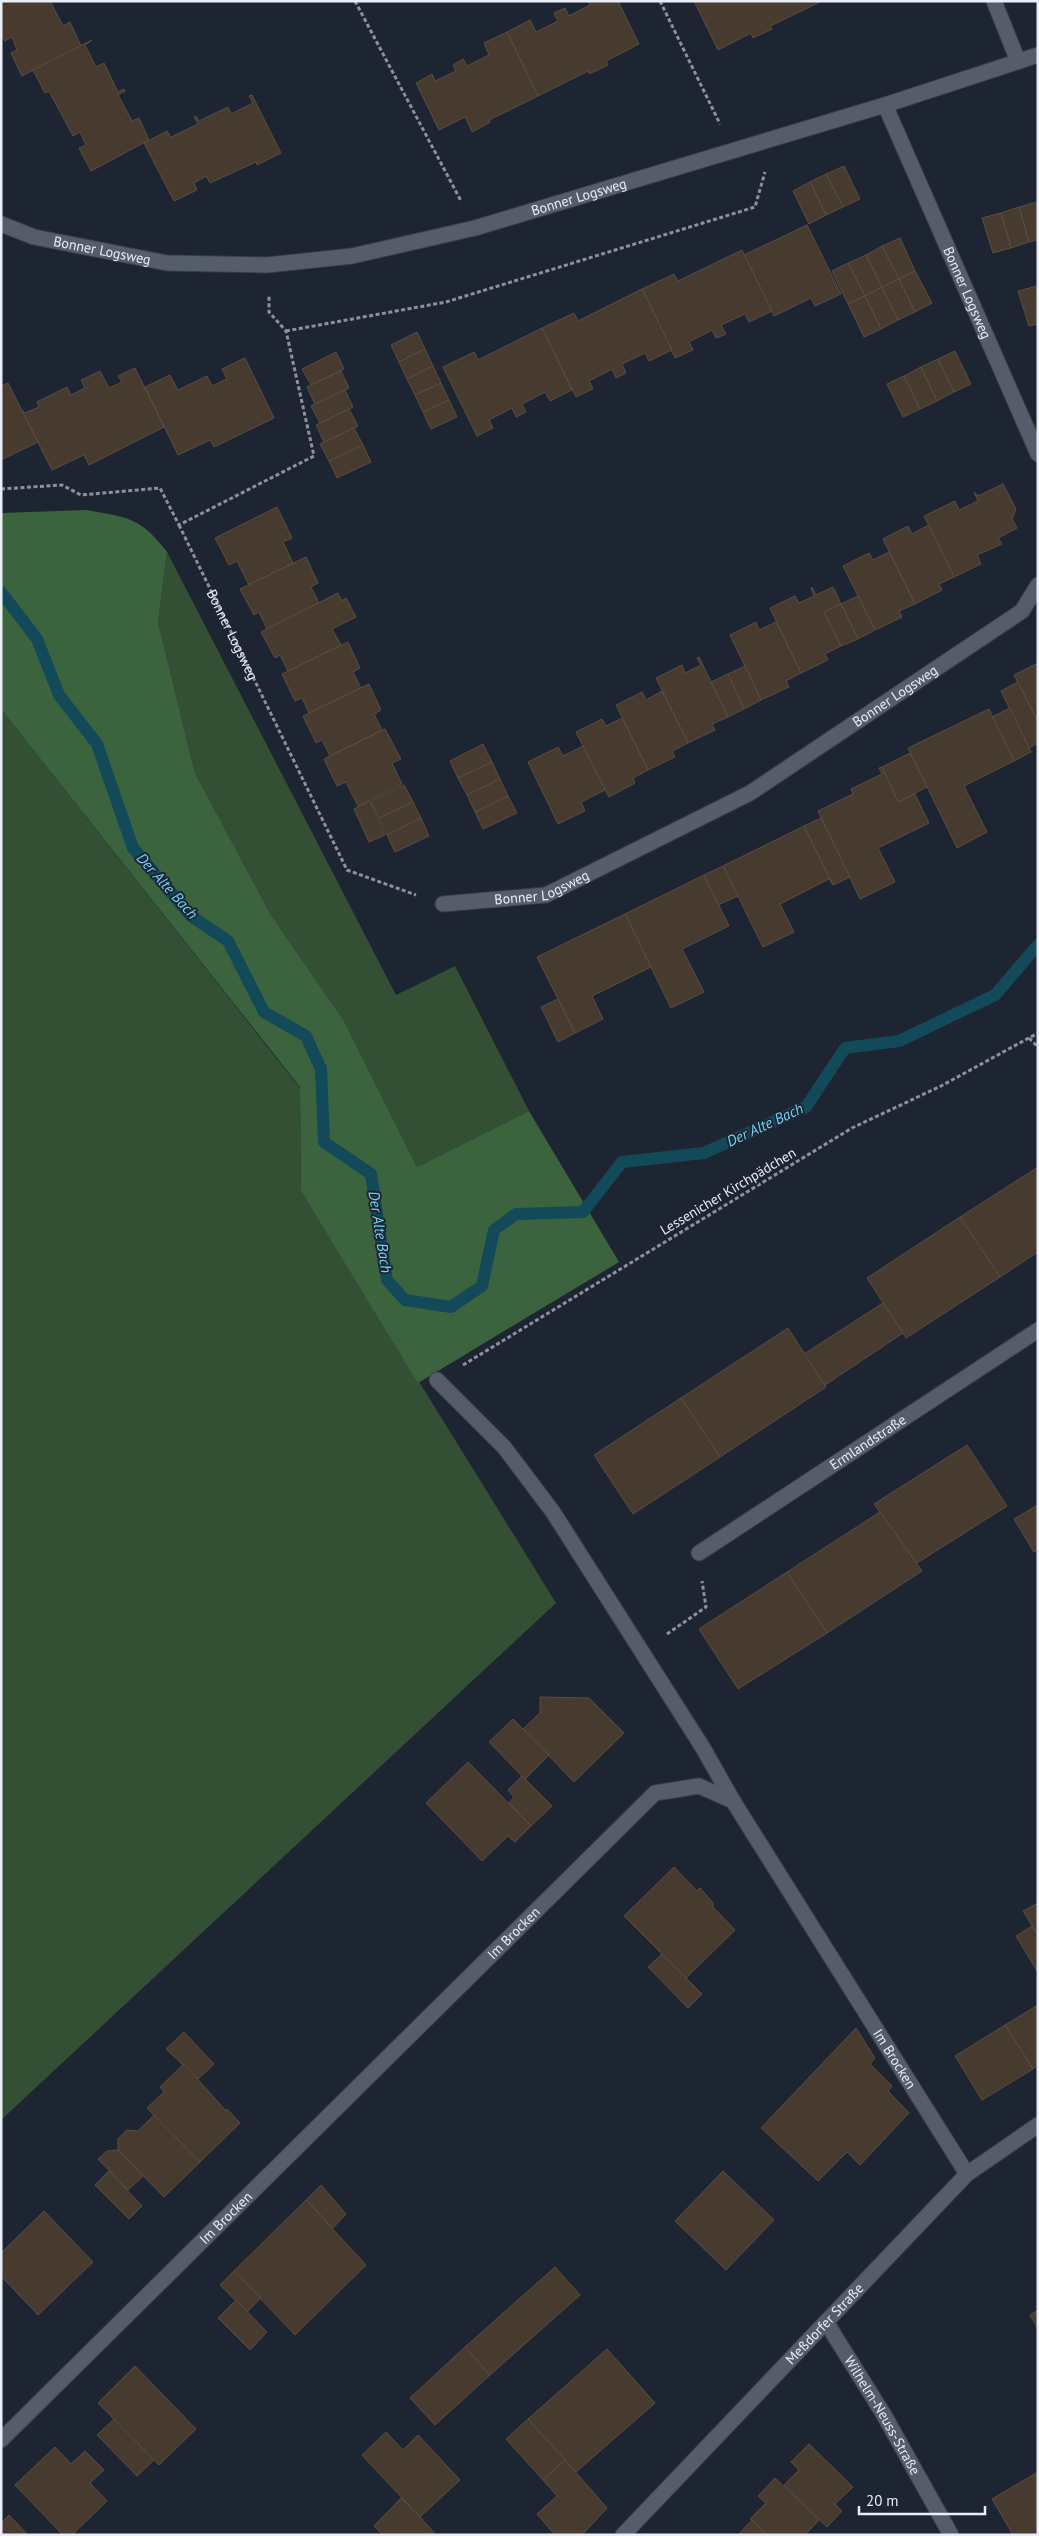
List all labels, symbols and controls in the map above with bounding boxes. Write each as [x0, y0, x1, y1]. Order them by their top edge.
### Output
street label: Bonner Logsweg [529, 174, 629, 220]
street label: Bonner Logsweg [52, 232, 152, 269]
street label: Bonner Logsweg [939, 244, 995, 342]
street label: Bonner Logsweg [203, 586, 262, 683]
street label: Bonner Logsweg [849, 661, 941, 731]
water label: Der Alte Bach [133, 849, 202, 923]
street label: Bonner Logsweg [494, 866, 592, 908]
water label: Der Alte Bach [723, 1098, 806, 1151]
street label: Lessenicher Kirchpädchen [657, 1143, 799, 1239]
water label: Der Alte Bach [365, 1190, 396, 1274]
street label: Ermlandstraße [826, 1410, 909, 1474]
street label: Im Brocken [483, 1903, 544, 1963]
street label: Im Brocken [869, 2025, 920, 2092]
street label: Im Brocken [195, 2188, 256, 2248]
street label: Meßdorfer Straße [781, 2279, 867, 2368]
street label: Wilhelm-Neuss-Straße [840, 2352, 924, 2478]
scale bar [859, 2484, 985, 2516]
text: 20 m [866, 2491, 899, 2510]

